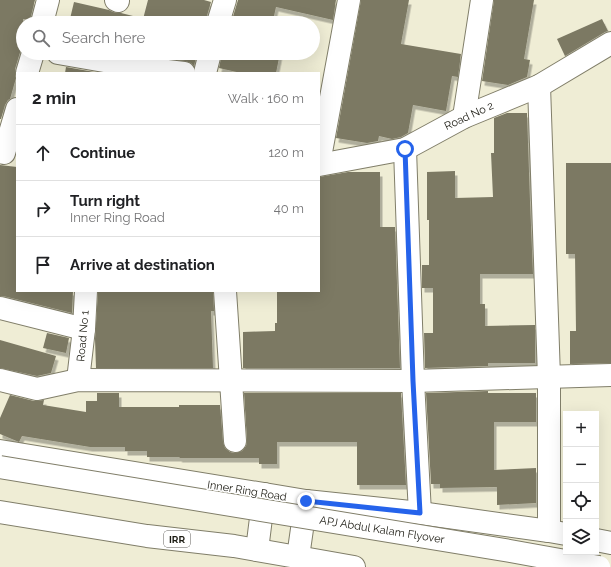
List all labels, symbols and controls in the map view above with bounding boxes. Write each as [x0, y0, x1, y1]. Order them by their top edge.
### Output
search box [16, 16, 320, 60]
icon: search [30, 27, 52, 49]
text: Search here [62, 29, 145, 47]
text: 2 min [32, 88, 76, 108]
text: Walk · 160 m [228, 91, 304, 106]
street label: Road No 2 [442, 99, 496, 133]
route start [396, 140, 414, 158]
icon: ahead [32, 142, 54, 164]
text: Continue [70, 144, 135, 162]
text: 120 m [268, 145, 304, 160]
text: Turn right [70, 192, 140, 210]
icon: right [32, 198, 54, 220]
text: 40 m [274, 201, 304, 216]
text: Inner Ring Road [70, 210, 165, 225]
icon: arrive [32, 254, 54, 276]
text: Arrive at destination [70, 256, 215, 274]
street label: Road No 1 [74, 309, 92, 362]
map controls [563, 411, 599, 555]
button: + [563, 411, 599, 447]
button: − [563, 447, 599, 483]
street label: Inner Ring Road [206, 478, 288, 504]
button: locate [563, 483, 599, 519]
route end [297, 492, 315, 510]
street label: APJ Abdul Kalam Flyover [319, 514, 446, 546]
button: layers [563, 519, 599, 555]
road number: IRR [164, 531, 190, 547]

